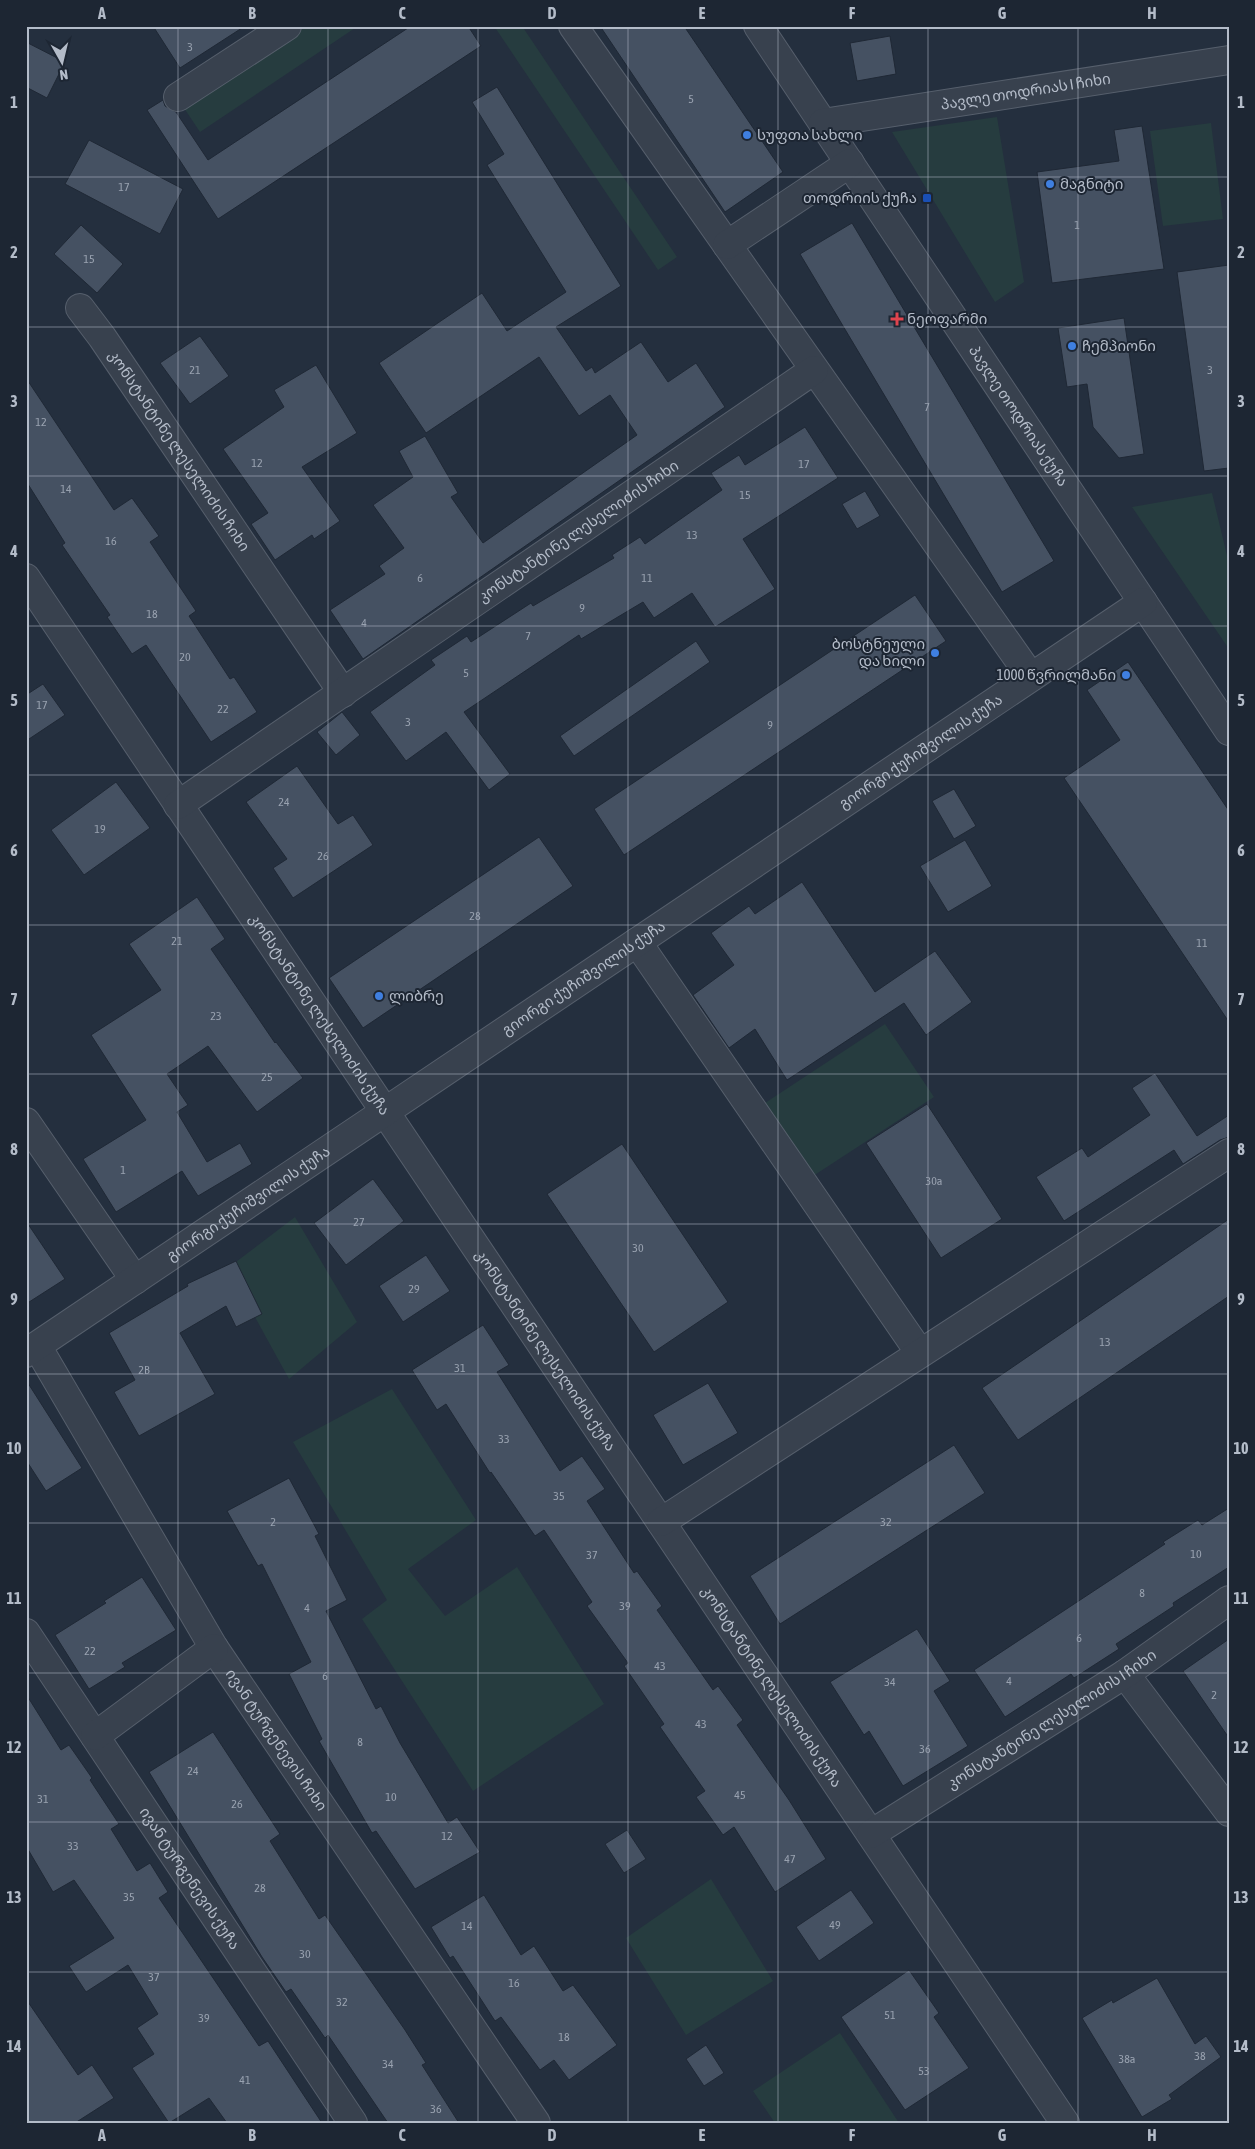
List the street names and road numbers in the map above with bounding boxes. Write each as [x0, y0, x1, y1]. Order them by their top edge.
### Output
street label: პავლე თოდრიას I ჩიხი [939, 69, 1112, 113]
street label: პავლე თოდრიას ქუჩა [966, 342, 1072, 489]
street label: კონსტანტინე ლესელიძის ჩიხი [105, 347, 254, 554]
street label: კონსტანტინე ლესელიძის ჩიხი [475, 456, 682, 606]
street label: გიორგი ქუჩიშვილის ქუჩა [835, 690, 1005, 813]
street label: კონსტანტინე ლესელიძის ქუჩა [245, 910, 394, 1118]
street label: გიორგი ქუჩიშვილის ქუჩა [498, 917, 668, 1039]
street label: გიორგი ქუჩიშვილის ქუჩა [163, 1142, 333, 1265]
street label: კონსტანტინე ლესელიძის ქუჩა [471, 1246, 620, 1454]
street label: კონსტანტინე ლესელიძის ქუჩა [697, 1582, 846, 1790]
street label: კონსტანტინე ლესელიძის I ჩიხი [944, 1646, 1159, 1793]
street label: ივან ტურგენევის ჩიხი [223, 1665, 331, 1814]
street label: ივან ტურგენევის ქუჩა [137, 1804, 244, 1953]

